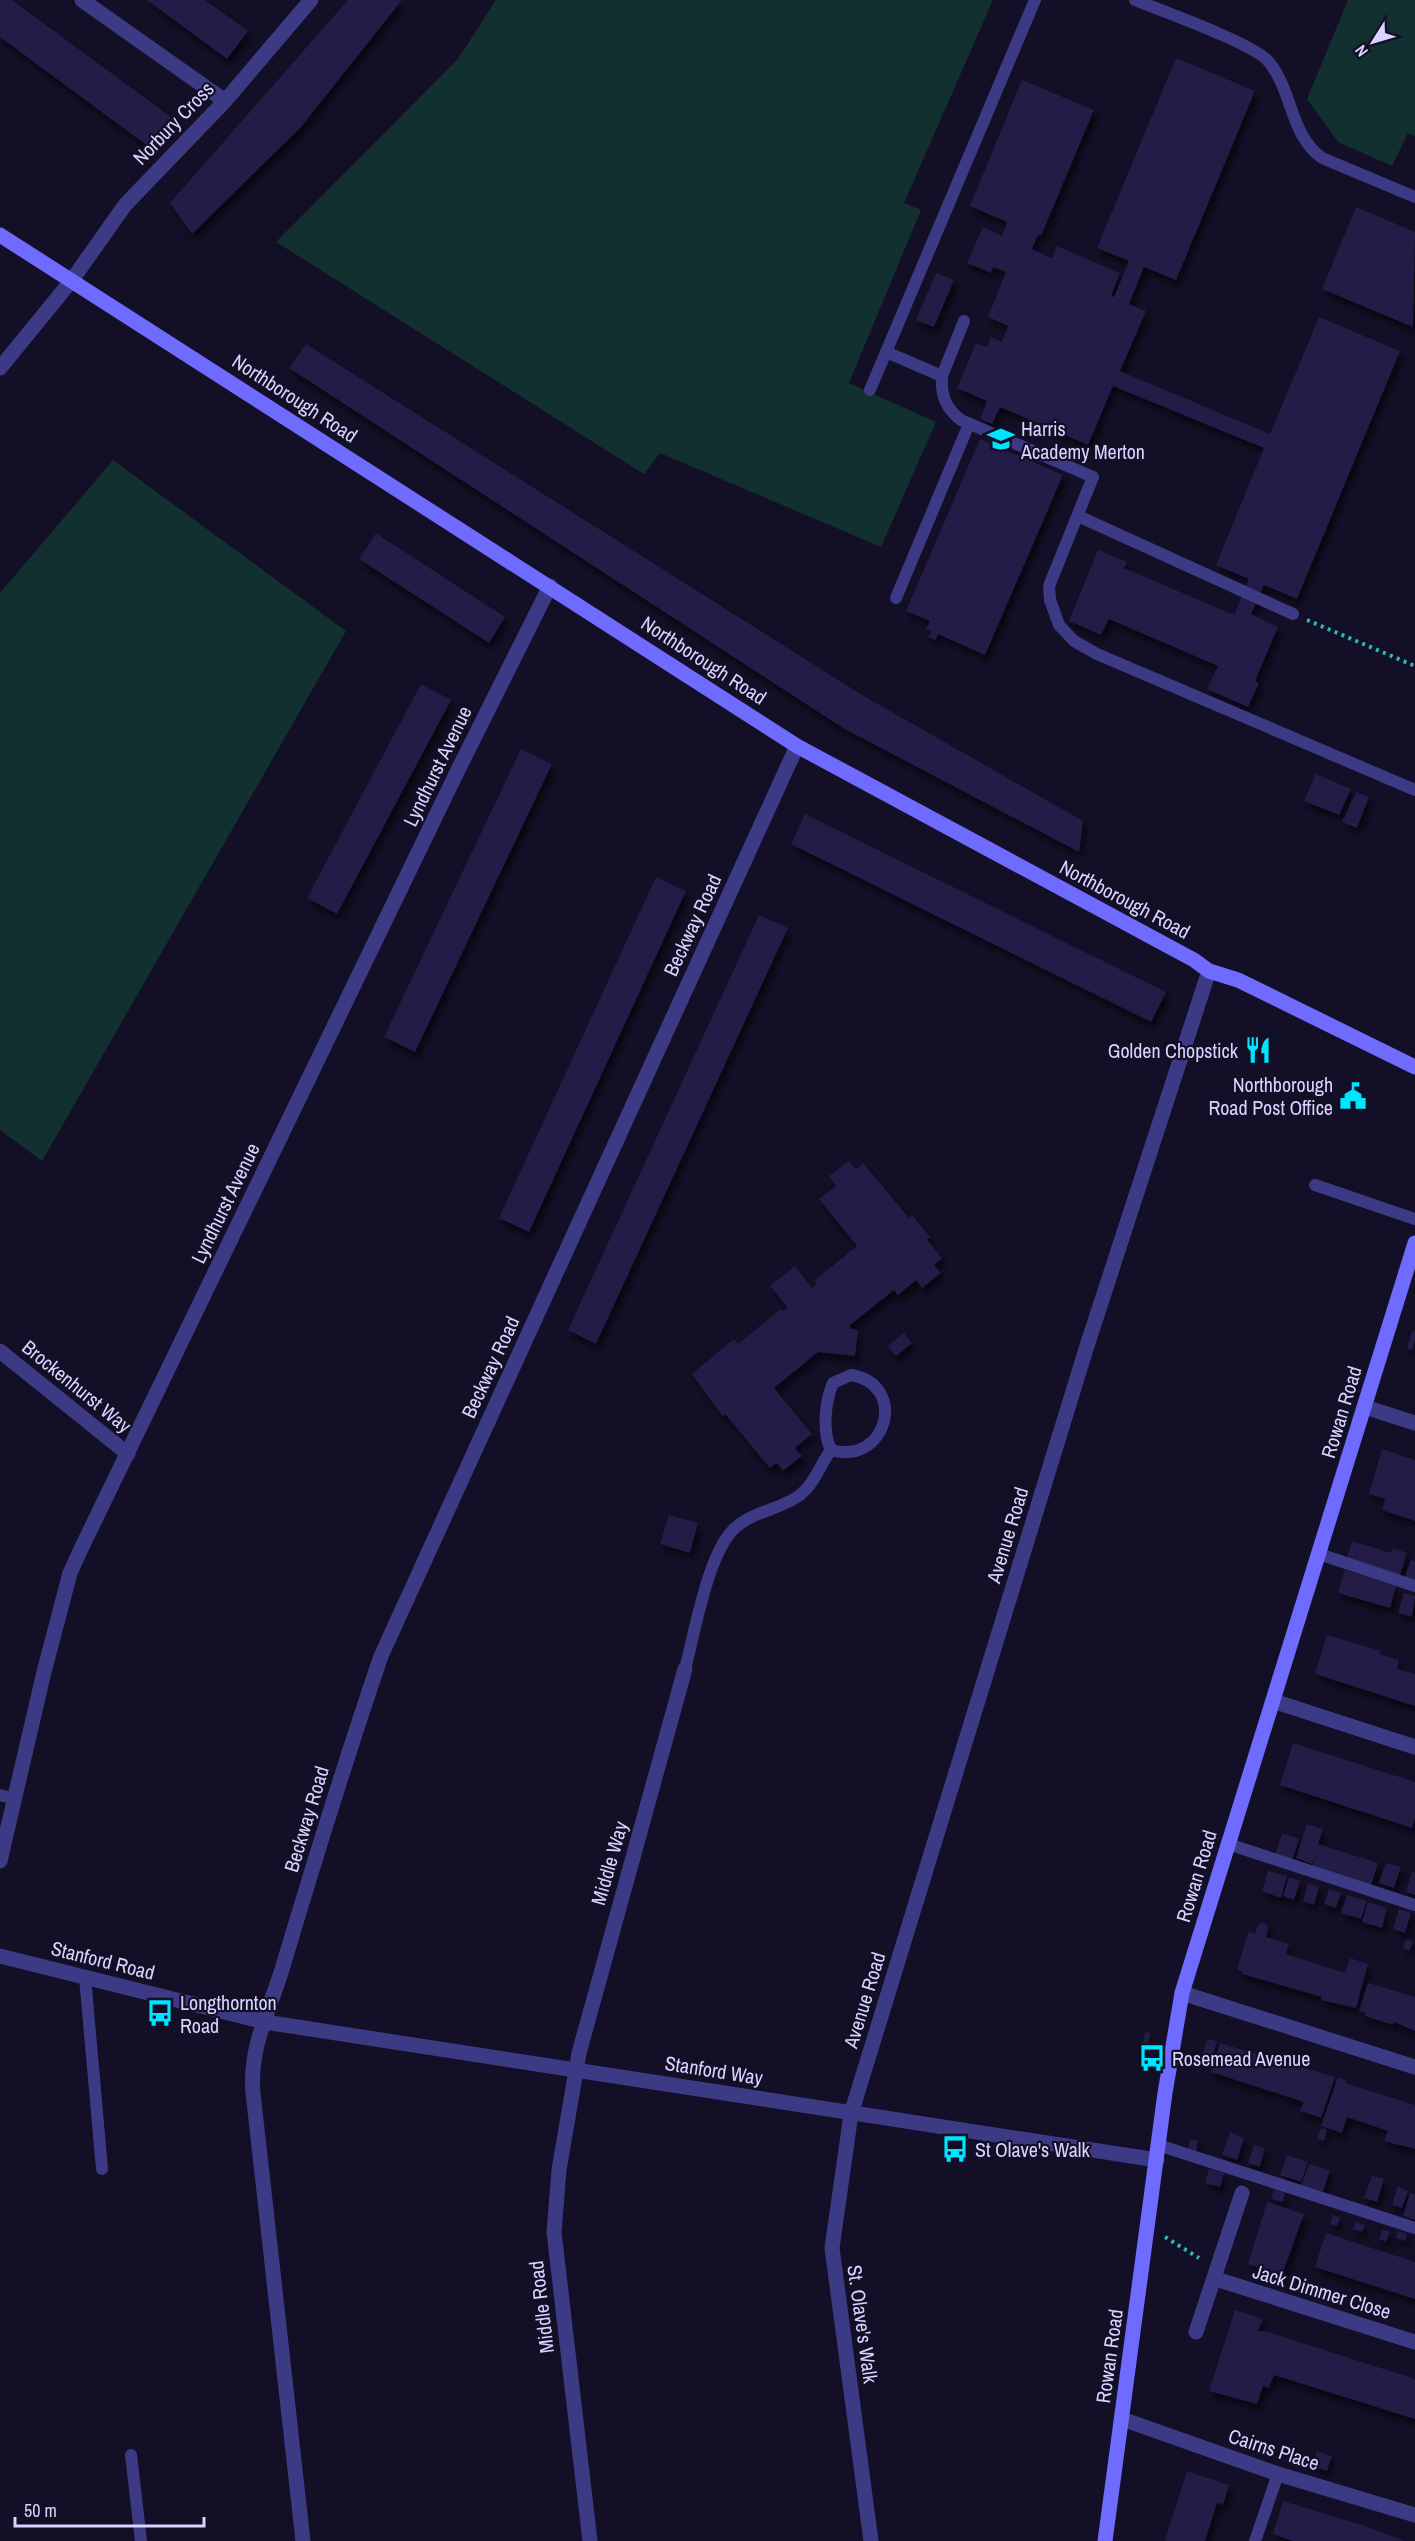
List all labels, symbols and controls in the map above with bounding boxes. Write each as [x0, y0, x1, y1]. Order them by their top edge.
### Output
north arrow [1343, 12, 1403, 72]
text: N [1349, 41, 1373, 61]
street label: Norbury Cross [127, 76, 219, 170]
street label: Northborough Road [227, 347, 363, 449]
place label: Harris Academy Merton [1020, 415, 1145, 465]
school or university icon: Harris Academy Merton [986, 424, 1016, 454]
street label: Northborough Road [636, 609, 772, 711]
street label: Lyndhurst Avenue [396, 701, 478, 831]
street label: Northborough Road [1055, 853, 1195, 945]
street label: Beckway Road [657, 870, 727, 980]
restaurant icon: Golden Chopstick [1243, 1035, 1273, 1065]
place label: Golden Chopstick [1108, 1037, 1239, 1064]
place label: Northborough Road Post Office [1208, 1071, 1333, 1121]
public building icon: Northborough Road Post Office [1338, 1081, 1368, 1111]
street label: Lyndhurst Avenue [184, 1138, 266, 1268]
street label: Beckway Road [455, 1312, 525, 1422]
street label: Brockenhurst Way [17, 1334, 138, 1439]
street label: Rowan Road [1314, 1363, 1368, 1461]
street label: Avenue Road [979, 1484, 1034, 1587]
street label: Beckway Road [277, 1763, 335, 1875]
street label: Middle Way [584, 1817, 634, 1908]
street label: Rowan Road [1169, 1827, 1223, 1925]
street label: Stanford Road [48, 1934, 158, 1986]
street label: Avenue Road [836, 1949, 891, 2052]
place label: Longthornton Road [180, 1989, 277, 2039]
bus stop icon: Longthornton Road [145, 1998, 175, 2028]
bus stop icon: Rosemead Avenue [1137, 2043, 1167, 2073]
place label: Rosemead Avenue [1172, 2045, 1310, 2072]
street label: Stanford Way [663, 2049, 766, 2091]
bus stop icon: St Olave's Walk [940, 2134, 970, 2164]
place label: St Olave's Walk [975, 2136, 1090, 2163]
street label: Jack Dimmer Close [1250, 2257, 1394, 2325]
street label: Middle Road [522, 2259, 560, 2355]
street label: St. Olave's Walk [841, 2263, 885, 2386]
street label: Rowan Road [1089, 2307, 1129, 2405]
street label: Cairns Place [1225, 2422, 1323, 2476]
scale bar [15, 2490, 204, 2528]
text: 50 m [24, 2498, 57, 2523]

